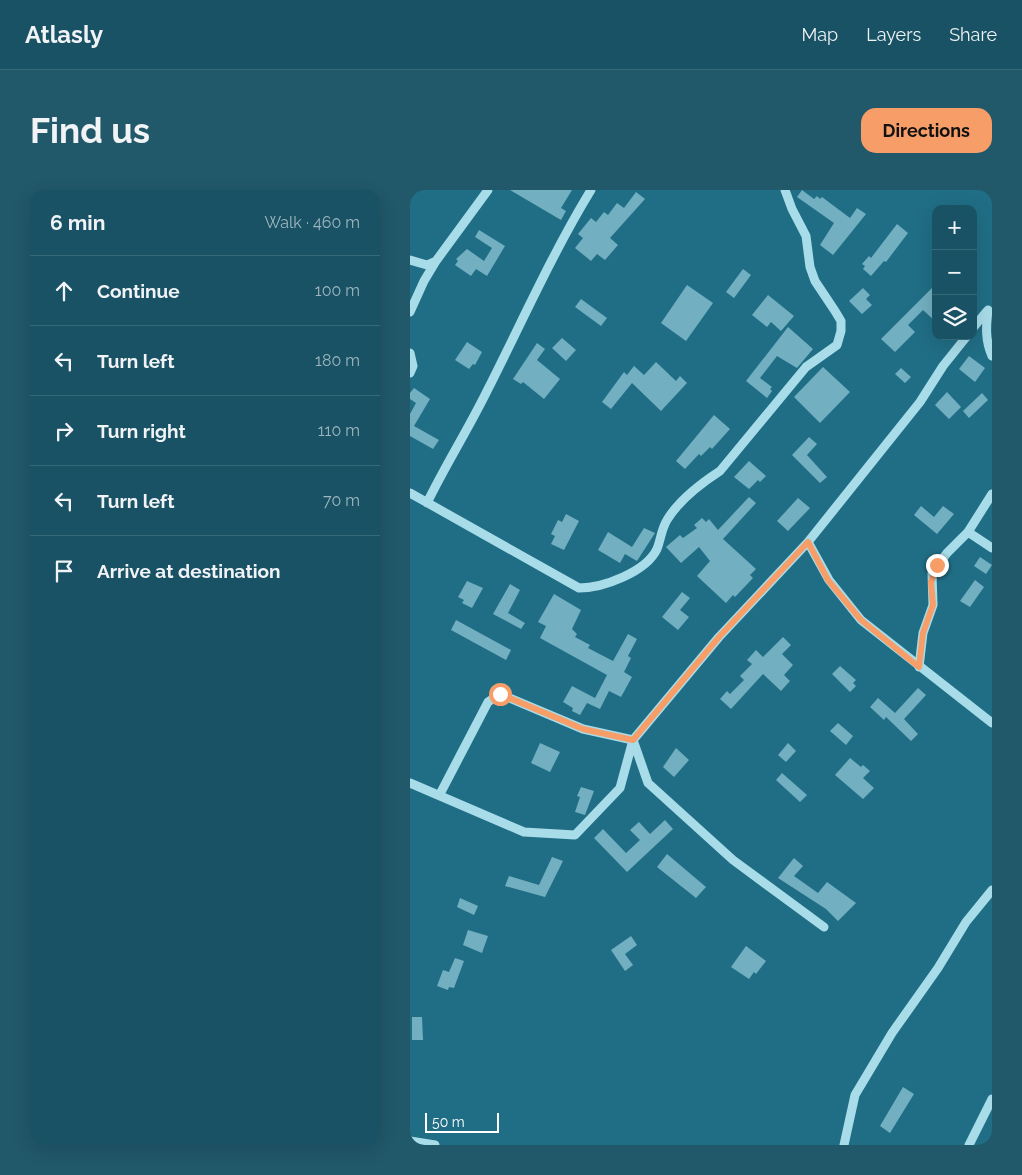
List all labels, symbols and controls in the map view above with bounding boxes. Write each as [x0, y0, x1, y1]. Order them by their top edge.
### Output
text: Atlasly [25, 20, 103, 49]
text: Map [802, 24, 838, 45]
text: Layers [866, 24, 921, 45]
text: Share [949, 24, 997, 45]
button: Directions [861, 108, 992, 153]
text: Find us [30, 110, 150, 151]
map controls [932, 205, 977, 340]
button: + [932, 205, 977, 250]
text: 6 min [50, 210, 105, 235]
text: Walk · 460 m [264, 213, 360, 232]
button: − [932, 250, 977, 295]
icon: ahead [50, 277, 78, 305]
text: Continue [97, 280, 180, 302]
text: 100 m [315, 281, 360, 300]
button: layers [932, 295, 977, 340]
icon: left [50, 347, 78, 375]
text: Turn left [97, 350, 174, 372]
text: 180 m [315, 351, 360, 370]
icon: right [50, 417, 78, 445]
text: Turn right [97, 420, 186, 442]
text: 110 m [318, 421, 360, 440]
icon: left [50, 487, 78, 515]
text: Turn left [97, 490, 174, 512]
text: 70 m [323, 491, 360, 510]
route end [926, 554, 949, 577]
icon: arrive [50, 557, 78, 585]
text: Arrive at destination [97, 560, 281, 582]
route start [489, 683, 512, 706]
scale bar [425, 1110, 499, 1133]
text: 50 m [432, 1114, 465, 1130]

